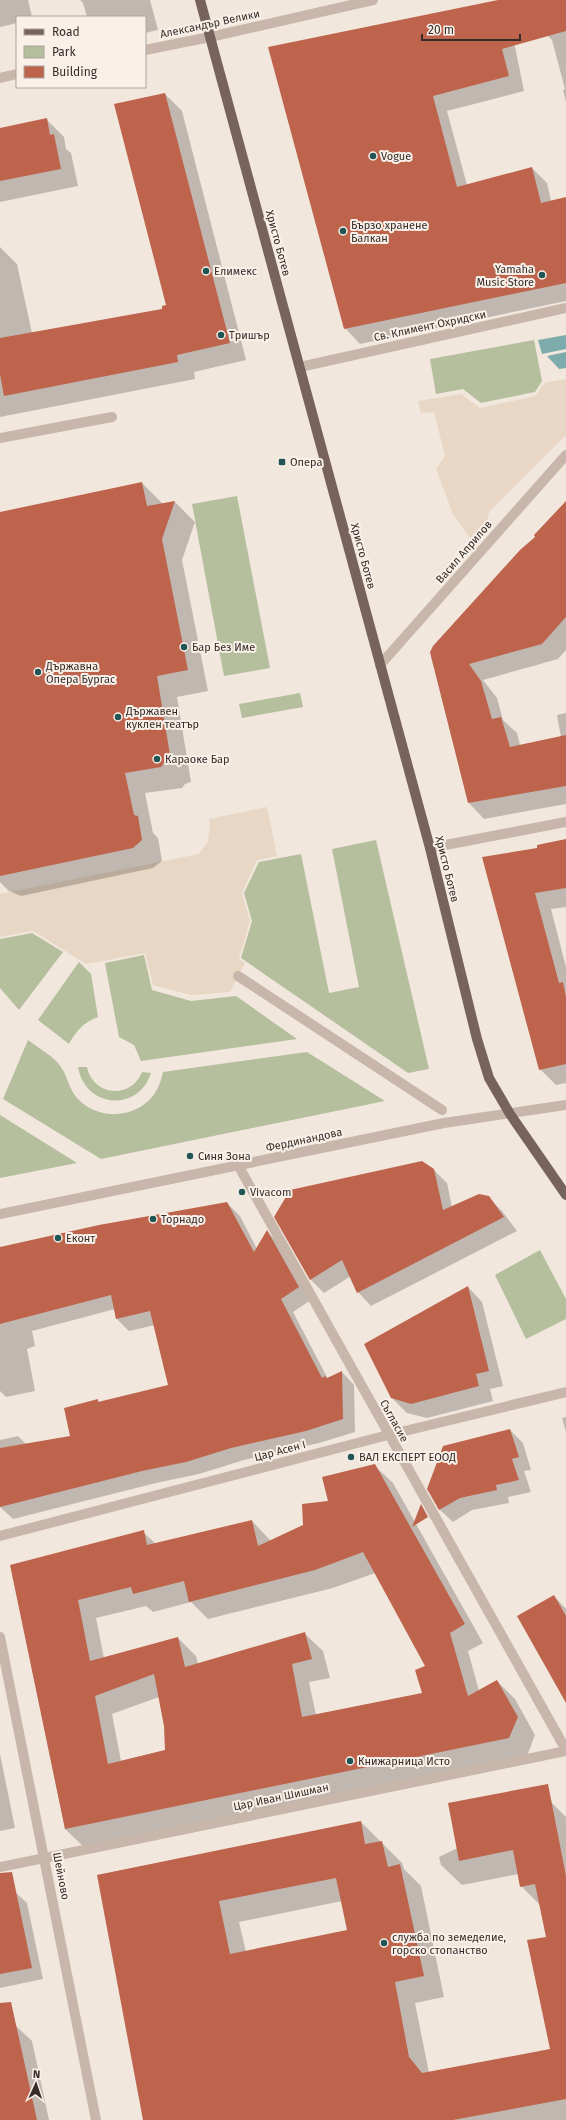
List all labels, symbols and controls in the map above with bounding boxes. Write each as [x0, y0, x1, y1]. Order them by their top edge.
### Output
street label: Александър Велики [159, 7, 261, 41]
legend [16, 16, 146, 88]
scale bar [422, 16, 520, 42]
text: 20 m [428, 23, 454, 37]
text: Road [52, 25, 80, 39]
text: Park [52, 45, 76, 59]
text: Building [52, 65, 98, 79]
place label: Vogue [381, 150, 411, 163]
marker: Vogue [368, 151, 378, 161]
street label: Христо Ботев [263, 209, 293, 277]
place label: Бързо хранене Балкан [351, 219, 427, 245]
marker: Бързо хранене Балкан [338, 226, 348, 236]
place label: Yamaha Music Store [476, 263, 534, 289]
place label: Елимекс [214, 265, 257, 278]
marker: Елимекс [201, 266, 211, 276]
marker: Yamaha Music Store [537, 270, 547, 280]
street label: Св. Климент Охридски [373, 308, 487, 344]
place label: Тришър [229, 329, 270, 342]
marker: Тришър [216, 330, 226, 340]
place label: Опера [290, 456, 323, 469]
marker: Опера [277, 457, 287, 467]
street label: Васил Априлов [433, 518, 495, 586]
street label: Христо Ботев [348, 522, 378, 590]
place label: Бар Без Име [192, 641, 255, 654]
marker: Бар Без Име [179, 642, 189, 652]
place label: Държавна Опера Бургас [45, 660, 115, 686]
marker: Държавна Опера Бургас [33, 667, 43, 677]
place label: Държавен куклен театър [125, 705, 199, 731]
marker: Държавен куклен театър [113, 712, 123, 722]
place label: Караоке Бар [165, 753, 230, 766]
marker: Караоке Бар [152, 754, 162, 764]
street label: Христо Ботев [432, 835, 462, 903]
street label: Фердинандова [265, 1126, 343, 1154]
place label: Синя Зона [198, 1150, 251, 1163]
marker: Синя Зона [185, 1151, 195, 1161]
place label: Vivacom [250, 1186, 291, 1199]
marker: Vivacom [237, 1187, 247, 1197]
place label: Торнадо [161, 1213, 204, 1226]
marker: Торнадо [148, 1214, 158, 1224]
place label: Еконт [66, 1232, 95, 1245]
marker: Еконт [53, 1233, 63, 1243]
street label: Съгласие [377, 1397, 411, 1445]
street label: Цар Асен I [253, 1438, 307, 1464]
place label: ВАЛ ЕКСПЕРТ ЕООД [359, 1451, 456, 1464]
marker: ВАЛ ЕКСПЕРТ ЕООД [346, 1452, 356, 1462]
place label: Книжарница Исто [358, 1755, 450, 1768]
marker: Книжарница Исто [345, 1756, 355, 1766]
street label: Цар Иван Шишман [232, 1781, 330, 1813]
street label: Шейново [50, 1851, 72, 1901]
place label: служба по земеделие, горско стопанство [392, 1931, 506, 1957]
marker: служба по земеделие, горско стопанство [379, 1938, 389, 1948]
north arrow [16, 2064, 56, 2104]
text: N [33, 2068, 40, 2081]

